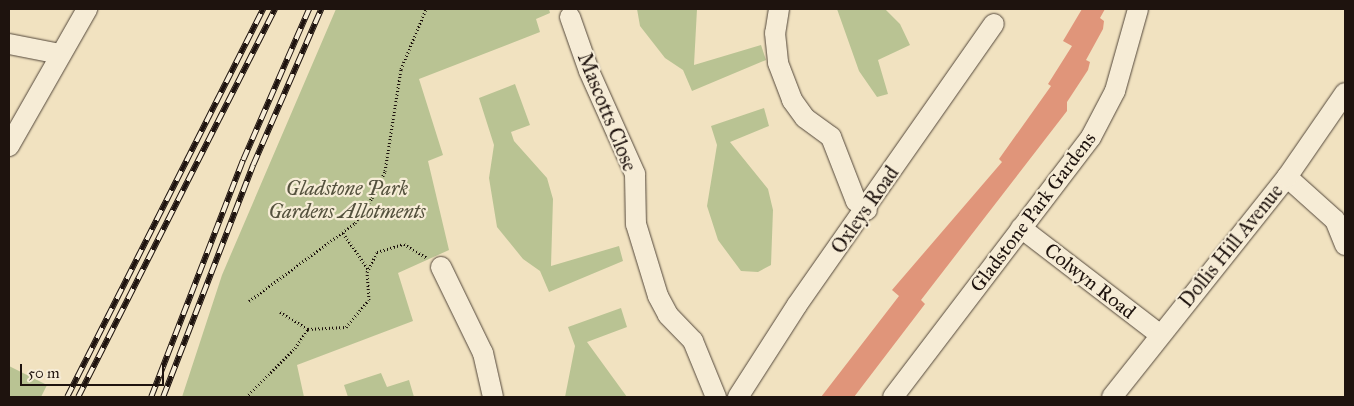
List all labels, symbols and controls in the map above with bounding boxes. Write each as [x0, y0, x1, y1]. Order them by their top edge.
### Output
street label: Mascotts Close [572, 49, 642, 175]
street label: Gladstone Park Gardens [965, 127, 1101, 297]
street label: Oxleys Road [826, 162, 904, 258]
park label: Gladstone Park Gardens Allotments [268, 177, 426, 224]
street label: Dollis Hill Avenue [1174, 179, 1288, 313]
street label: Colwyn Road [1040, 238, 1140, 324]
scale bar [22, 354, 166, 386]
text: 50 m [28, 364, 60, 382]

